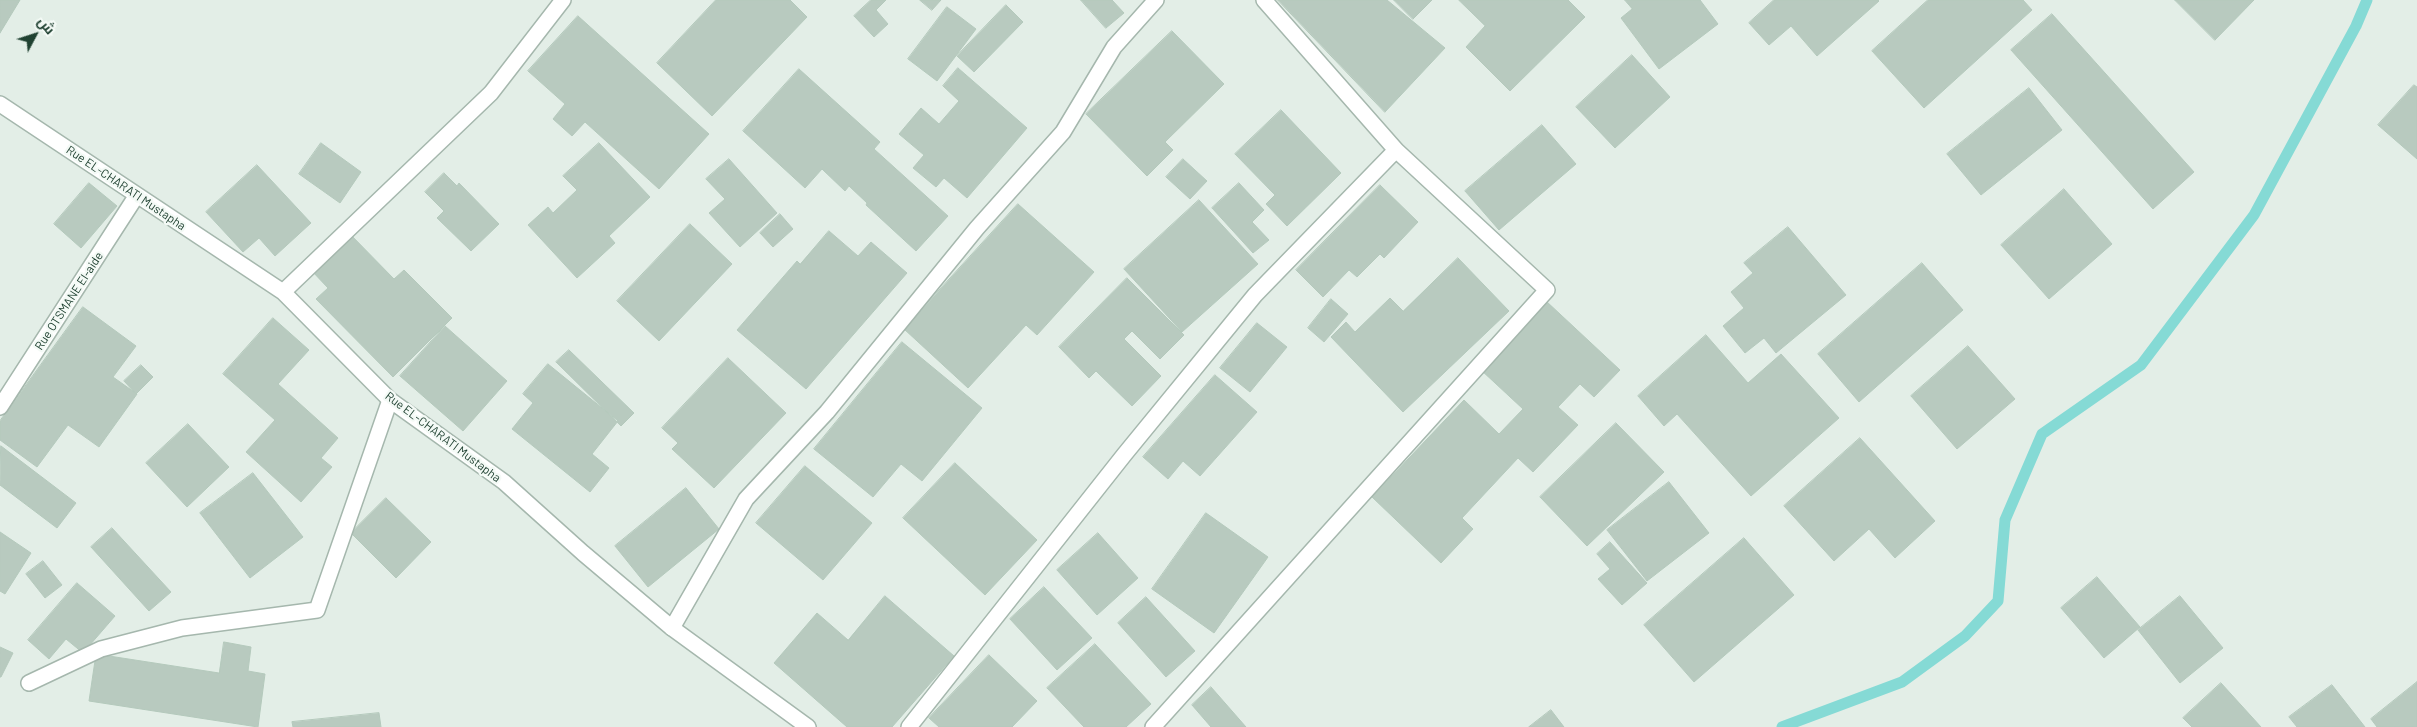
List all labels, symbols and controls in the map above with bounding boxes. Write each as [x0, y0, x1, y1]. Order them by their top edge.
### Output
north arrow [10, 10, 60, 60]
text: ش [35, 13, 59, 37]
street label: Rue EL-CHARATI Mustapha [64, 143, 188, 233]
street label: Rue OTSMANE El-aide [32, 249, 106, 353]
street label: Rue EL-CHARATI Mustapha [382, 389, 504, 485]

